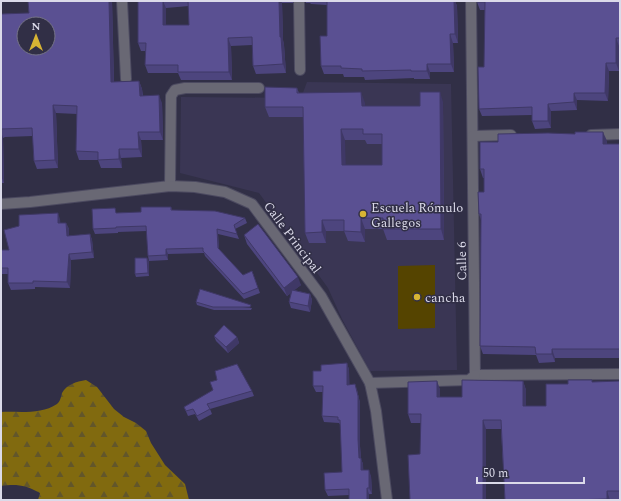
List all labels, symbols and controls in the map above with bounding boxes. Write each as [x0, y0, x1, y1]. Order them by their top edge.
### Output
north arrow [16, 16, 56, 56]
text: N [32, 18, 41, 35]
street label: Calle Principal [258, 197, 326, 278]
place label: Escuela Rómulo Gallegos [371, 198, 463, 233]
marker: Escuela Rómulo Gallegos [358, 209, 368, 219]
street label: Calle 6 [452, 241, 472, 281]
place label: cancha [425, 288, 466, 308]
marker: cancha [412, 292, 422, 302]
scale bar [477, 459, 584, 485]
text: 50 m [483, 464, 508, 483]

